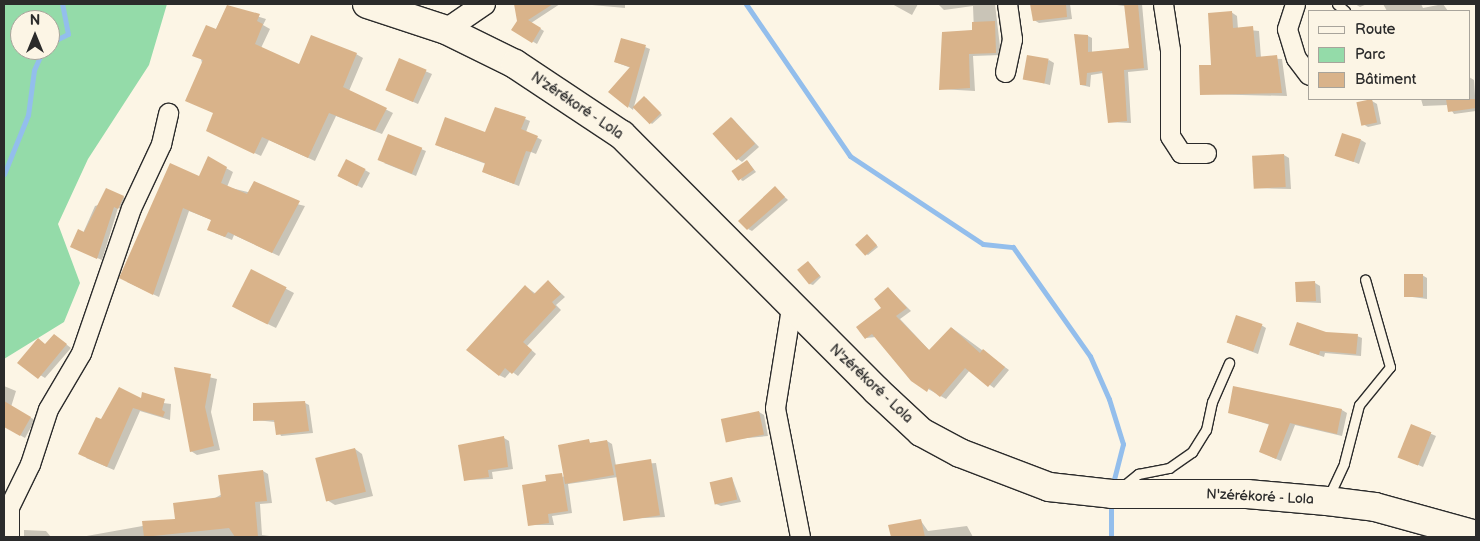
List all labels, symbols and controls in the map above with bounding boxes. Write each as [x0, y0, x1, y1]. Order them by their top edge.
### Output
north arrow [10, 10, 60, 60]
legend [1308, 10, 1470, 100]
text: N [30, 12, 40, 29]
text: Route [1355, 20, 1395, 39]
text: Parc [1355, 45, 1385, 64]
street label: N'zérékoré - Lola [527, 69, 627, 143]
text: Bâtiment [1355, 70, 1416, 89]
street label: N'zérékoré - Lola [825, 341, 917, 427]
street label: N'zérékoré - Lola [1205, 486, 1315, 508]

